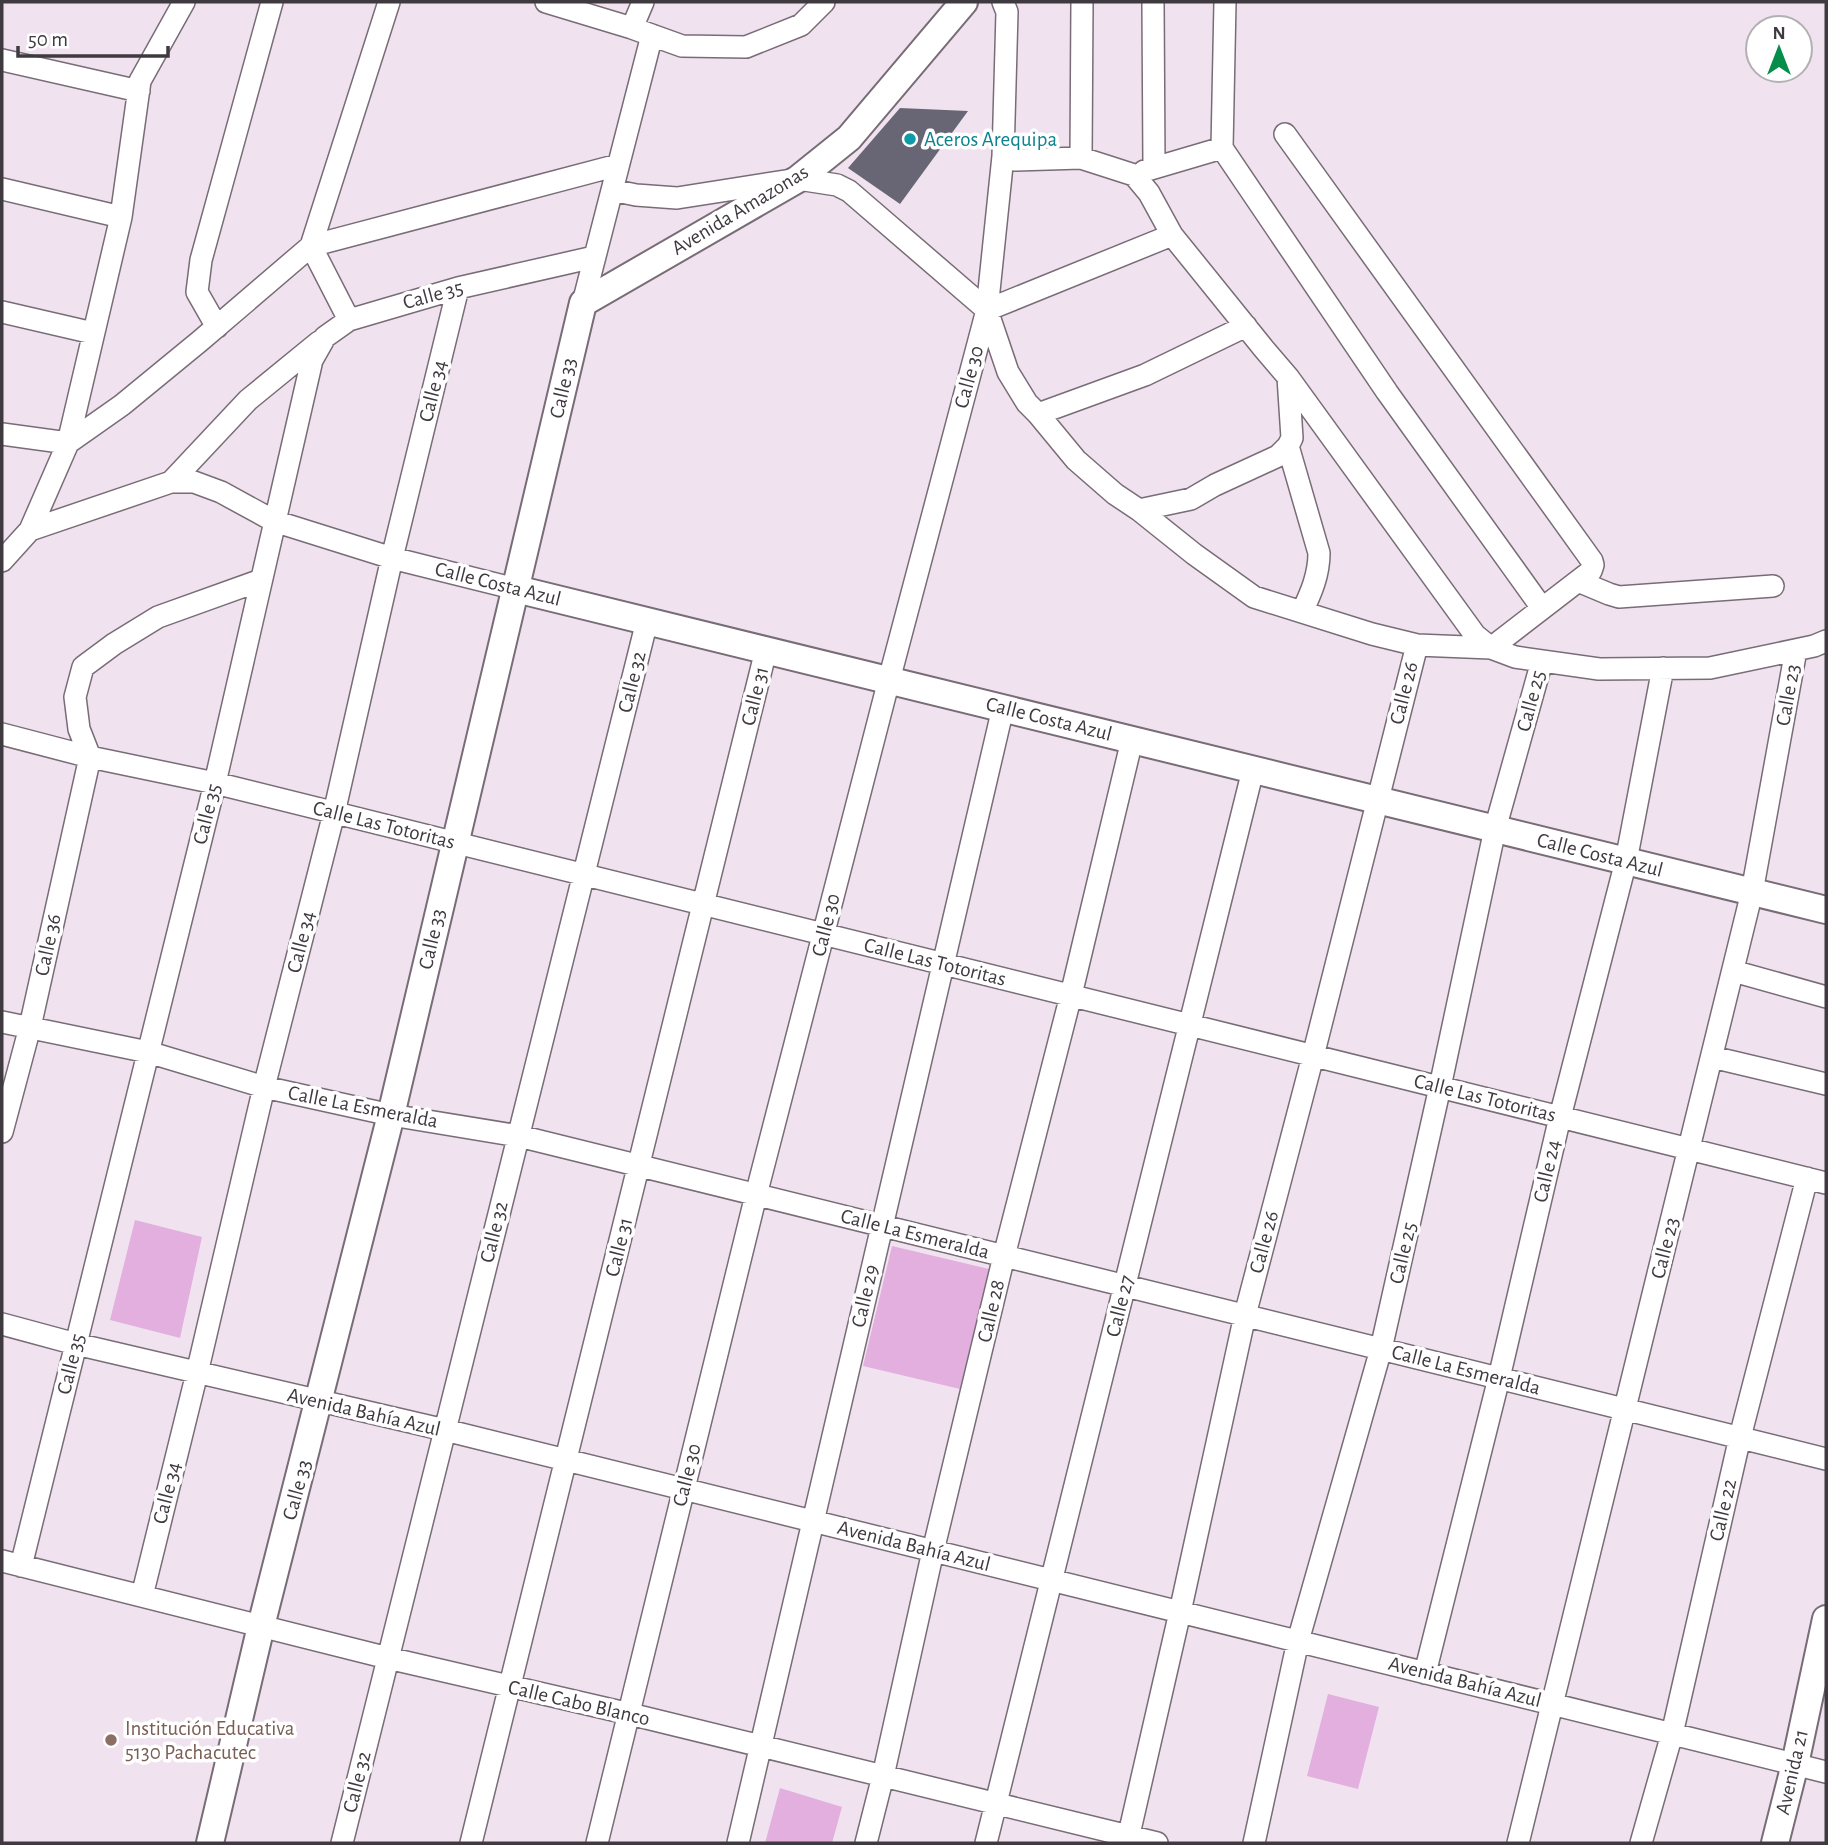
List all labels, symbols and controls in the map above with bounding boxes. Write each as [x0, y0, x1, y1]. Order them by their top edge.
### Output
scale bar [18, 14, 168, 58]
north arrow [1744, 14, 1814, 84]
text: N [1772, 24, 1786, 43]
text: 50 m [28, 29, 68, 50]
place label: Aceros Arequipa [924, 129, 1057, 150]
marker: Aceros Arequipa [902, 131, 918, 147]
street label: Avenida Amazonas [668, 161, 812, 259]
street label: Calle 35 [401, 277, 465, 313]
street label: Calle 30 [951, 343, 987, 411]
street label: Calle 33 [546, 356, 580, 420]
street label: Calle 34 [415, 358, 451, 424]
street label: Calle Costa Azul [433, 558, 563, 610]
street label: Calle 32 [614, 649, 650, 715]
street label: Calle 26 [1386, 660, 1422, 726]
street label: Calle 23 [1772, 662, 1804, 728]
street label: Calle 31 [738, 664, 772, 728]
street label: Calle 25 [1513, 668, 1549, 734]
street label: Calle Costa Azul [984, 693, 1114, 745]
street label: Calle 35 [189, 782, 225, 846]
street label: Calle Las Totoritas [311, 797, 457, 853]
street label: Calle Costa Azul [1535, 829, 1665, 881]
street label: Calle 30 [808, 891, 844, 959]
street label: Calle 33 [415, 907, 449, 971]
street label: Calle 34 [283, 909, 319, 975]
street label: Calle 36 [31, 912, 65, 978]
street label: Calle Las Totoritas [862, 934, 1008, 990]
street label: Calle Las Totoritas [1412, 1070, 1558, 1126]
street label: Calle La Esmeralda [286, 1082, 440, 1132]
street label: Calle 24 [1530, 1138, 1564, 1204]
street label: Calle 32 [476, 1199, 512, 1265]
street label: Calle La Esmeralda [838, 1205, 992, 1263]
street label: Calle 26 [1246, 1209, 1282, 1275]
street label: Calle 31 [602, 1215, 636, 1279]
street label: Calle 23 [1647, 1215, 1683, 1281]
street label: Calle 25 [1386, 1220, 1420, 1286]
street label: Calle 29 [848, 1263, 882, 1329]
street label: Calle 27 [1102, 1273, 1138, 1339]
street label: Calle 28 [974, 1278, 1008, 1344]
street label: Calle 35 [53, 1332, 89, 1396]
street label: Calle La Esmeralda [1389, 1341, 1543, 1399]
street label: Avenida Bahía Azul [285, 1384, 443, 1440]
street label: Calle 30 [669, 1441, 705, 1509]
street label: Calle 33 [279, 1458, 315, 1522]
street label: Calle 34 [149, 1460, 185, 1526]
street label: Calle 22 [1706, 1477, 1740, 1543]
street label: Avenida Bahía Azul [835, 1517, 993, 1575]
street label: Avenida Bahía Azul [1386, 1653, 1544, 1711]
street label: Calle Cabo Blanco [506, 1677, 652, 1729]
place label: Institución Educativa 5130 Pachacutec [125, 1718, 295, 1763]
street label: Avenida 21 [1772, 1727, 1812, 1817]
marker: Institución Educativa 5130 Pachacutec [103, 1732, 119, 1748]
street label: Calle 32 [339, 1749, 375, 1815]

